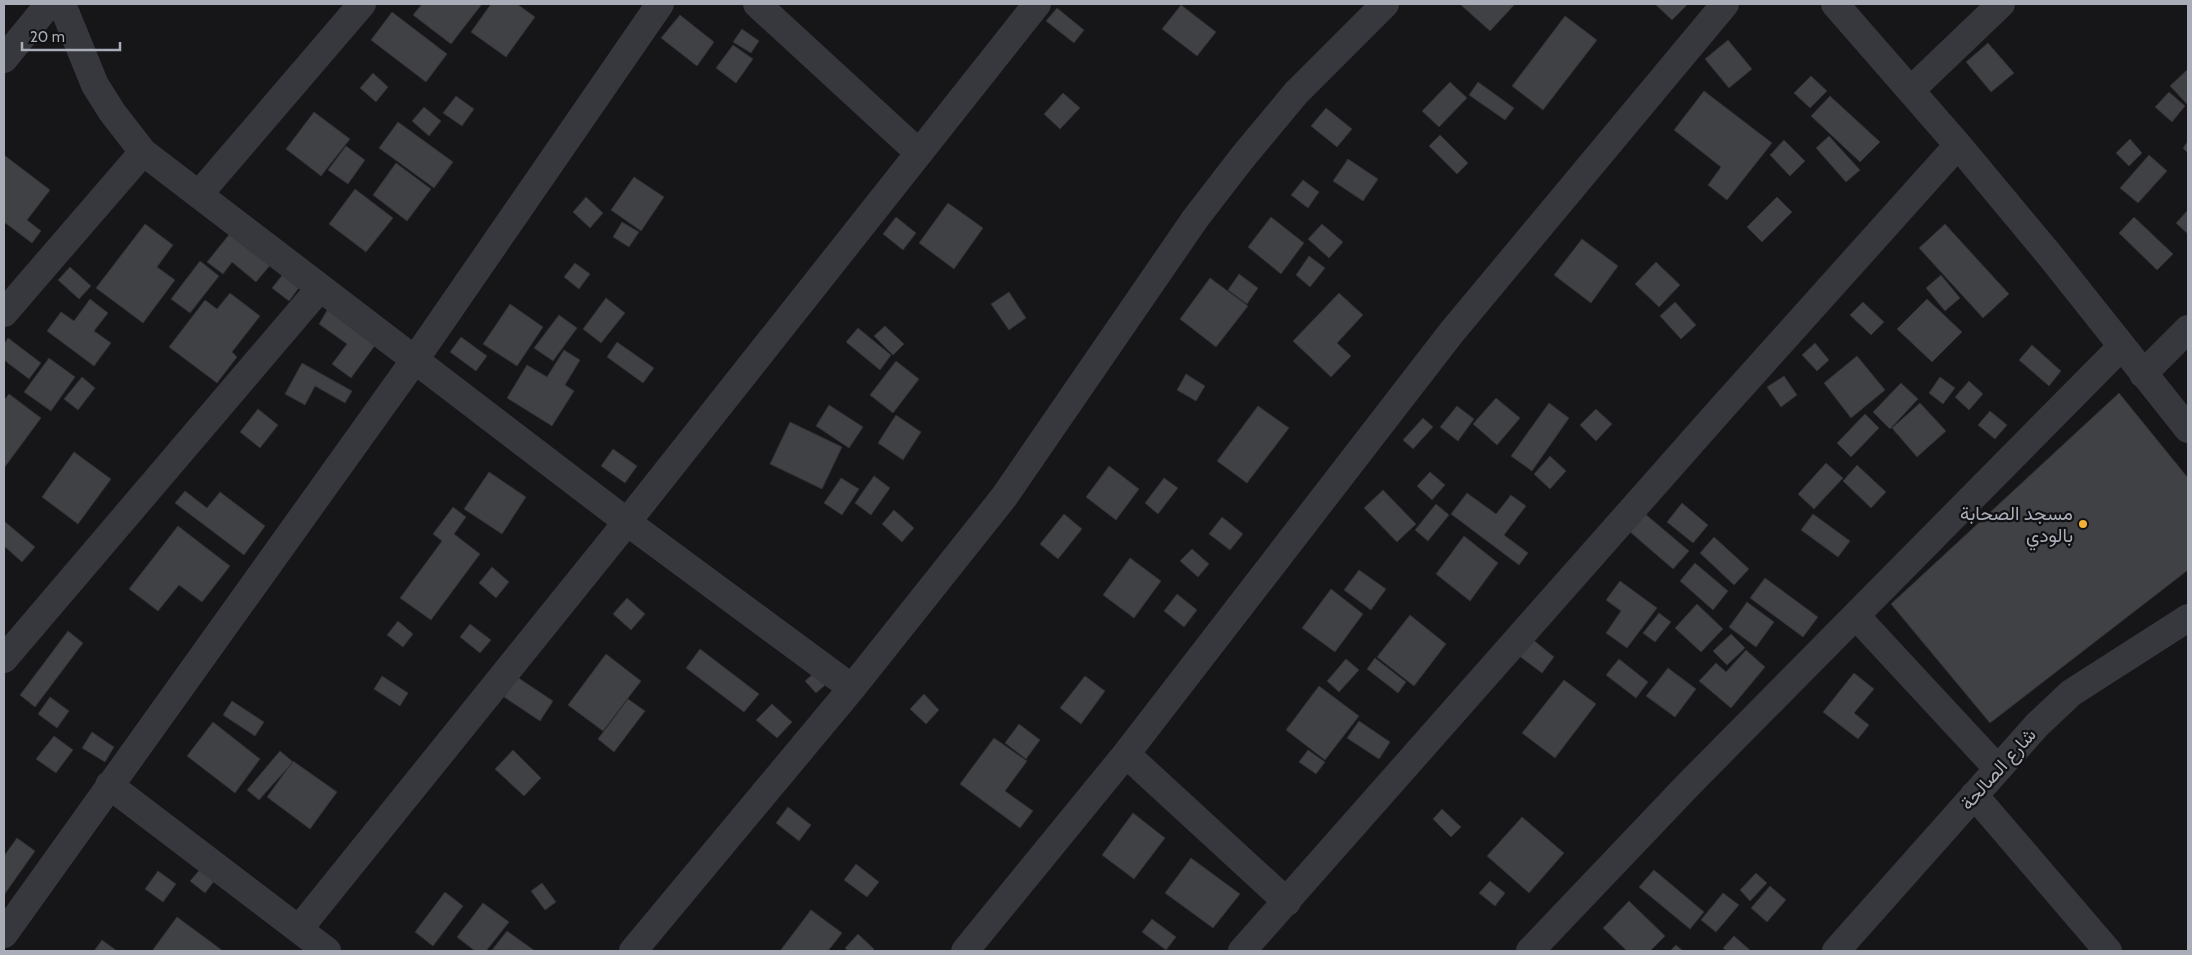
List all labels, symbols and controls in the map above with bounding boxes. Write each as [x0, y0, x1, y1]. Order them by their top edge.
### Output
scale bar [22, 20, 120, 52]
text: 20 m [30, 28, 65, 46]
place label: مسجد الصحابة بالودي [1960, 502, 2073, 551]
marker: مسجد الصحابة بالودي [2077, 518, 2089, 530]
street label: شارع الصالحة [1955, 723, 2041, 815]

